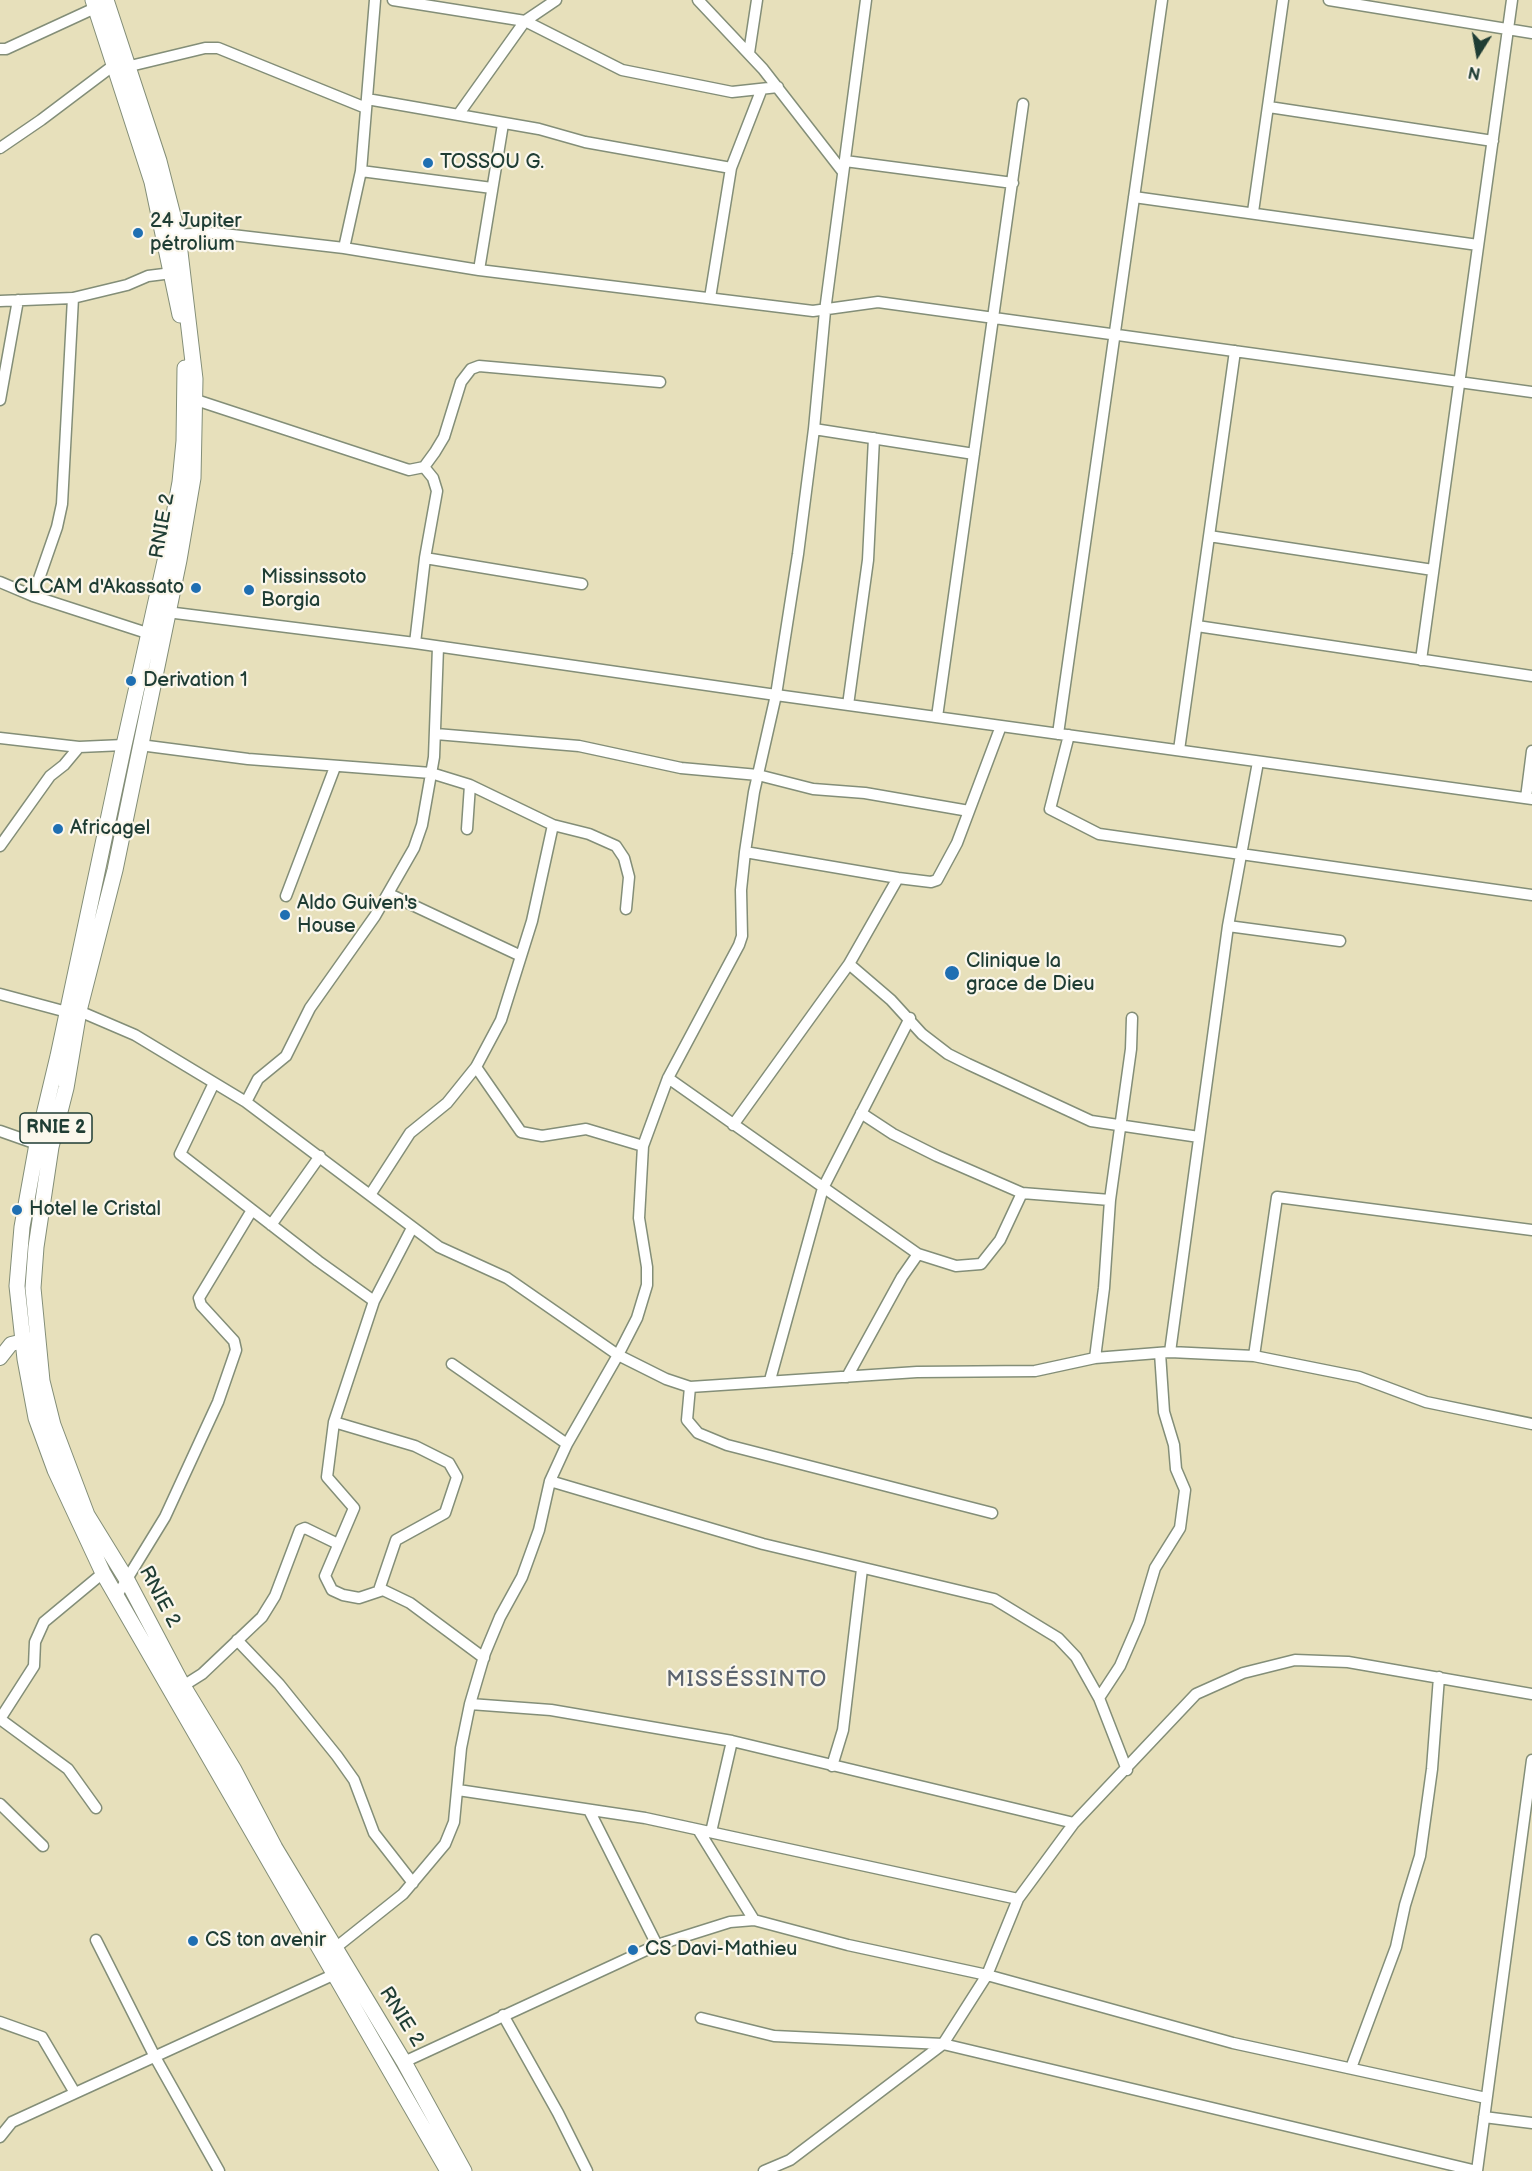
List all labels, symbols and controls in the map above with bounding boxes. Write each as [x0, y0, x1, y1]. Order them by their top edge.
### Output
north arrow [1448, 24, 1508, 84]
text: N [1467, 62, 1482, 83]
place label: TOSSOU G. [440, 151, 544, 175]
marker: TOSSOU G. [421, 156, 435, 170]
place label: 24 Jupiter pétrolium [150, 210, 242, 257]
marker: 24 Jupiter pétrolium [131, 226, 145, 240]
street label: RNIE 2 [145, 491, 181, 561]
place label: Missinssoto Borgia [261, 566, 367, 613]
place label: CLCAM d'Akassato [14, 576, 184, 600]
marker: CLCAM d'Akassato [189, 581, 203, 595]
marker: Missinssoto Borgia [242, 583, 256, 597]
place label: Derivation 1 [143, 669, 248, 693]
marker: Derivation 1 [124, 674, 138, 688]
place label: Africagel [70, 817, 150, 841]
marker: Africagel [51, 822, 65, 836]
place label: Aldo Guiven's House [297, 892, 417, 939]
marker: Aldo Guiven's House [278, 908, 292, 922]
place label: Clinique la grace de Dieu [966, 950, 1095, 997]
marker: Clinique la grace de Dieu [943, 964, 961, 982]
road number: RNIE 2 [20, 1113, 92, 1143]
place label: Hotel le Cristal [29, 1198, 161, 1222]
marker: Hotel le Cristal [10, 1203, 24, 1217]
street label: RNIE 2 [133, 1562, 185, 1632]
district label: MISSÉSSINTO [666, 1667, 828, 1693]
place label: CS ton avenir [205, 1929, 326, 1953]
marker: CS ton avenir [186, 1934, 200, 1948]
place label: CS Davi-Mathieu [645, 1938, 797, 1962]
marker: CS Davi-Mathieu [626, 1943, 640, 1957]
street label: RNIE 2 [373, 1983, 429, 2051]

